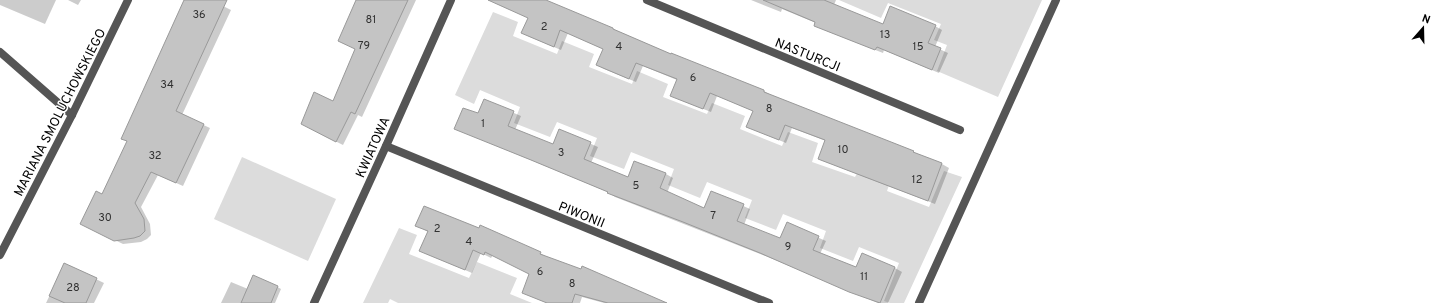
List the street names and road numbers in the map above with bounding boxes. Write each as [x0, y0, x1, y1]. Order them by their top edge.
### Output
street label: MARIANA SMOLUCHOWSKIEGO [11, 26, 110, 200]
street label: NASTURCJI [772, 35, 842, 76]
street label: KWIATOWA [353, 115, 394, 181]
street label: PIWONII [556, 199, 607, 232]

